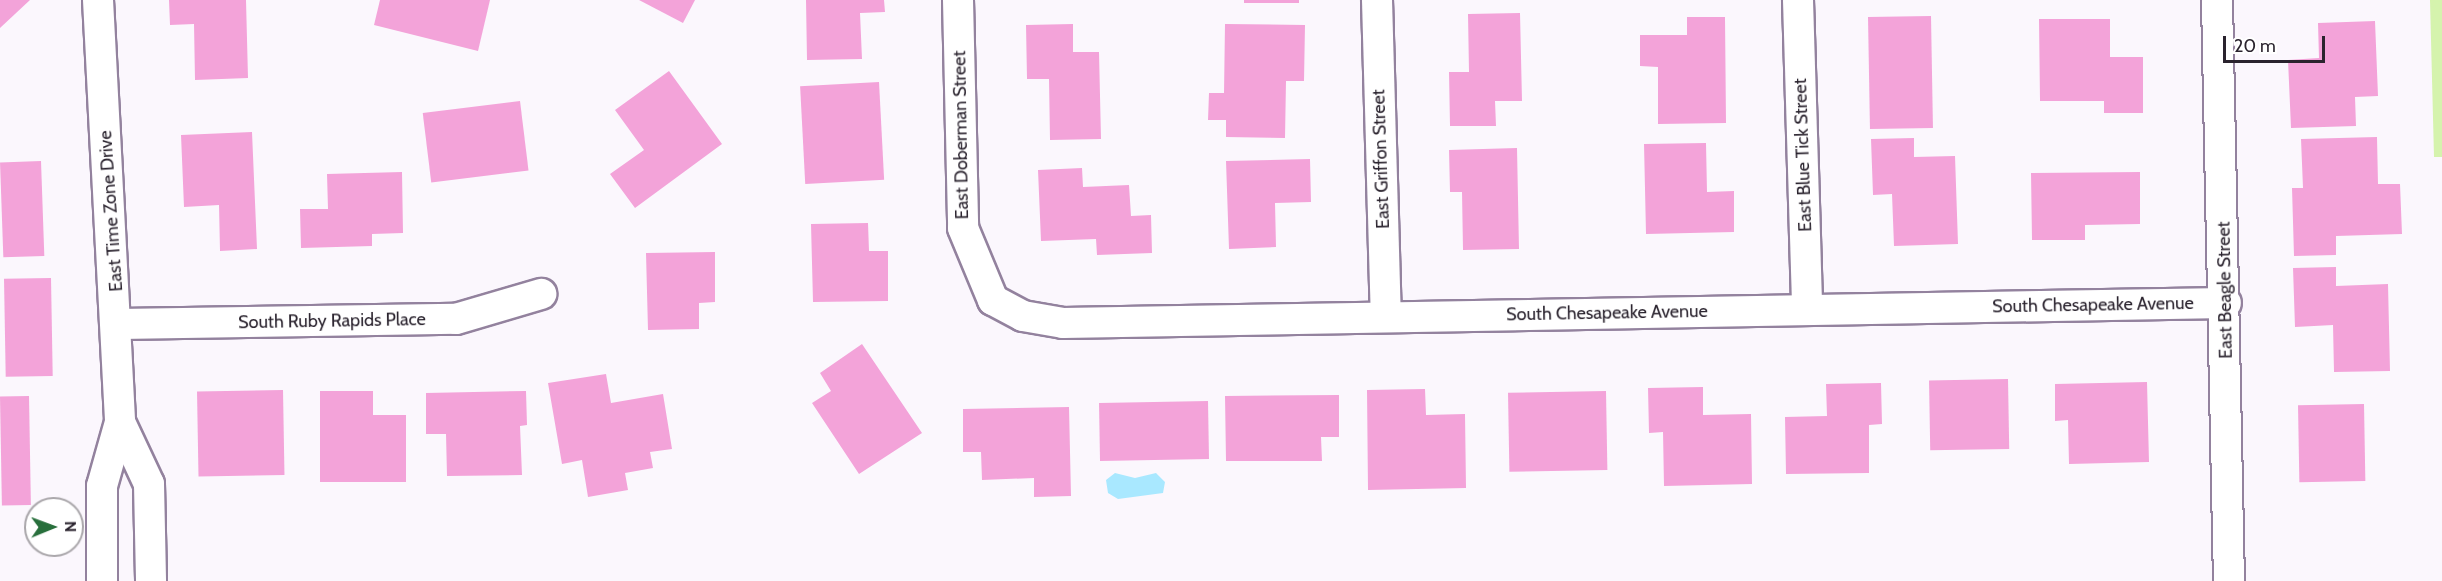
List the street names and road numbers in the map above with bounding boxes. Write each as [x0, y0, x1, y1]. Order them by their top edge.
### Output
street label: East Doberman Street [949, 50, 973, 220]
street label: East Blue Tick Street [1790, 78, 1816, 232]
street label: East Griffon Street [1368, 89, 1394, 229]
street label: East Time Zone Drive [95, 130, 127, 292]
street label: East Beagle Street [2213, 221, 2237, 359]
street label: South Chesapeake Avenue [1992, 292, 2194, 318]
street label: South Chesapeake Avenue [1506, 300, 1708, 326]
street label: South Ruby Rapids Place [238, 309, 426, 333]

